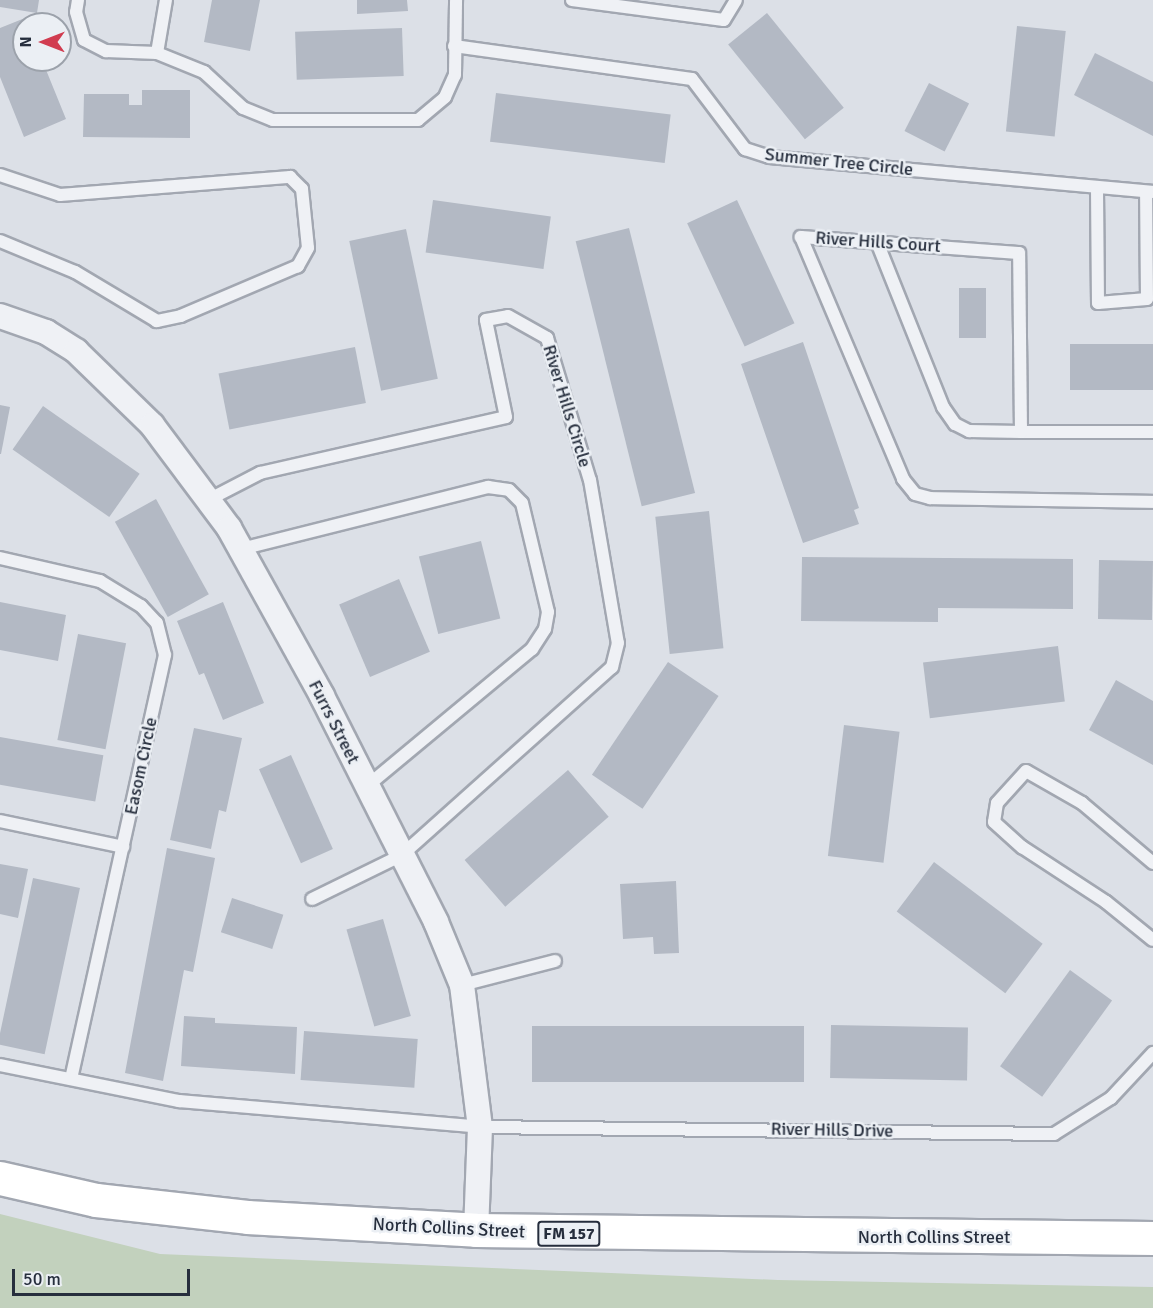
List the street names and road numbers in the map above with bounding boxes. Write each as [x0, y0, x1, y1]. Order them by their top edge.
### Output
street label: Summer Tree Circle [764, 143, 914, 181]
street label: River Hills Court [815, 227, 941, 257]
street label: River Hills Circle [538, 342, 596, 470]
street label: Furrs Street [304, 677, 364, 767]
street label: Easom Circle [120, 715, 162, 817]
street label: River Hills Drive [771, 1118, 893, 1142]
street label: North Collins Street [372, 1213, 526, 1243]
road number: FM 157 [536, 1221, 602, 1247]
street label: North Collins Street [858, 1226, 1010, 1248]

